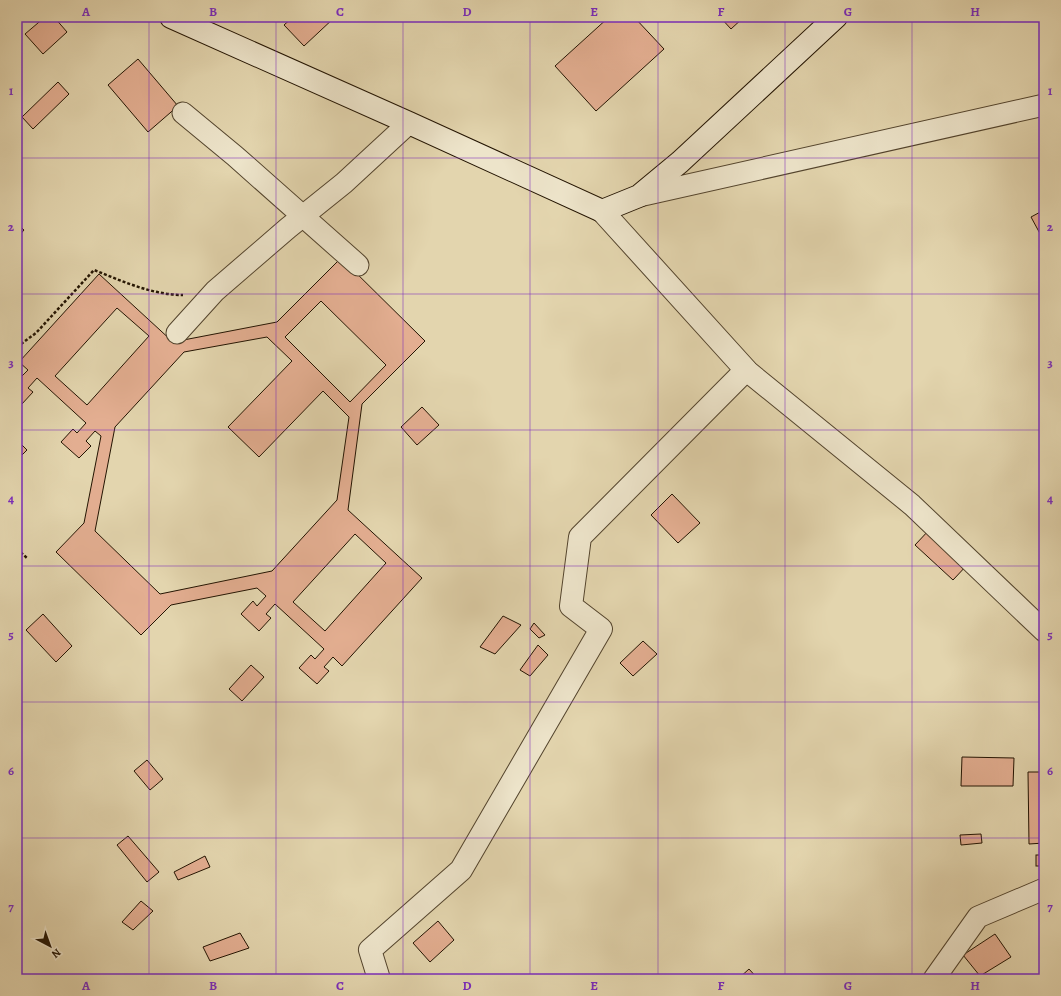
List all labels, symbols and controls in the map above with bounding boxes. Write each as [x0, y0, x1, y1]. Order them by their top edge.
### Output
text: A [81, 3, 91, 20]
text: B [209, 3, 217, 20]
text: C [336, 3, 344, 20]
text: D [462, 3, 472, 20]
text: E [590, 3, 598, 20]
text: F [718, 3, 725, 20]
text: G [844, 3, 852, 20]
text: H [970, 3, 980, 20]
text: 1 [9, 82, 14, 99]
text: 1 [1048, 82, 1053, 99]
text: 2 [8, 218, 15, 235]
text: 2 [1047, 218, 1054, 235]
text: 3 [8, 354, 14, 371]
text: 3 [1047, 354, 1053, 371]
text: 4 [8, 490, 14, 507]
text: 4 [1047, 490, 1053, 507]
text: 5 [8, 626, 14, 643]
text: 5 [1047, 626, 1053, 643]
text: 6 [8, 762, 14, 779]
text: 6 [1047, 762, 1053, 779]
text: 7 [8, 898, 14, 915]
text: 7 [1047, 898, 1053, 915]
north arrow [30, 926, 70, 966]
text: N [48, 945, 64, 961]
text: A [81, 977, 91, 994]
text: B [209, 977, 217, 994]
text: C [336, 977, 344, 994]
text: D [462, 977, 472, 994]
text: E [590, 977, 598, 994]
text: F [718, 977, 725, 994]
text: G [844, 977, 852, 994]
text: H [970, 977, 980, 994]

